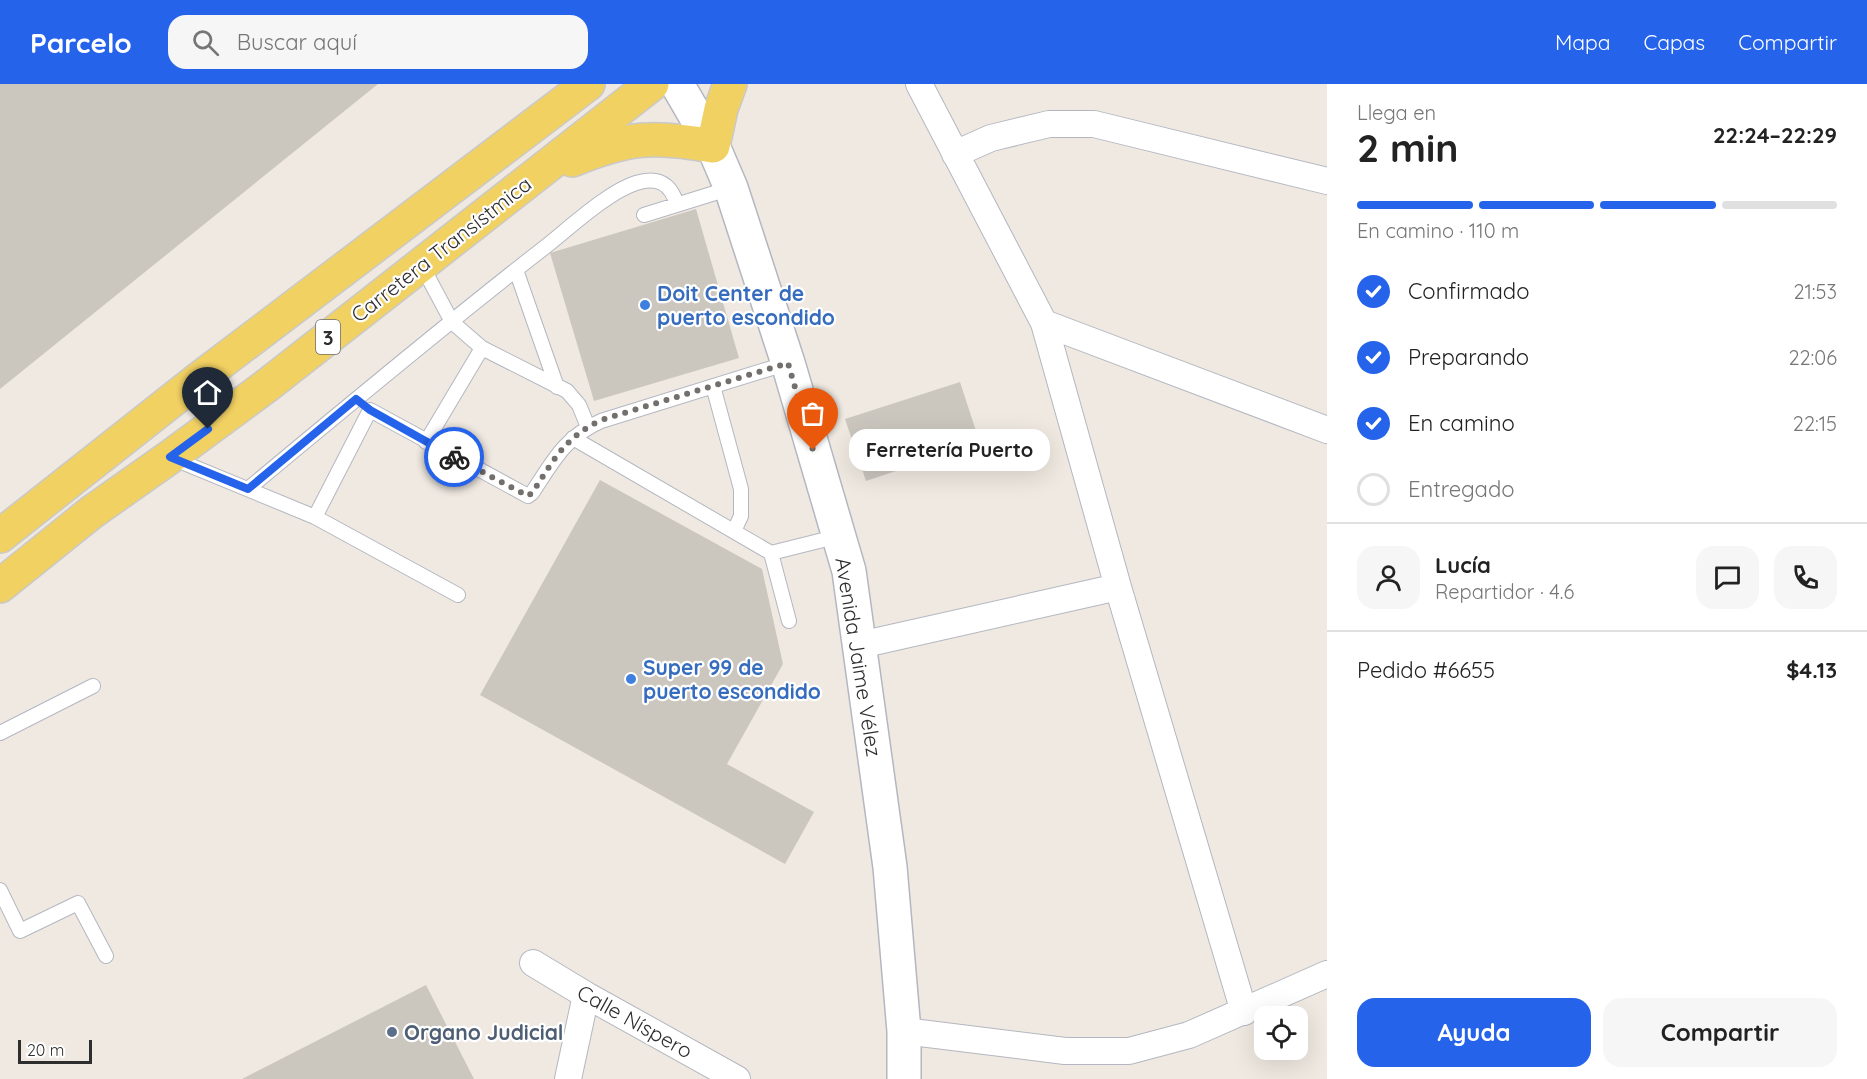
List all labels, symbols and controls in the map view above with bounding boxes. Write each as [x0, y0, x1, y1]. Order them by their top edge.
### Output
search box [168, 15, 588, 69]
text: Parcelo [30, 25, 132, 60]
icon: search [189, 26, 222, 59]
text: Buscar aquí [237, 28, 357, 56]
text: Mapa [1555, 29, 1610, 55]
text: Capas [1643, 29, 1705, 55]
text: Compartir [1738, 29, 1837, 55]
text: Llega en [1357, 100, 1436, 125]
text: 22:24–22:29 [1713, 121, 1837, 149]
text: 2 min [1357, 123, 1459, 172]
street label: Carretera Transístmica [346, 170, 536, 328]
text: En camino · 110 m [1357, 218, 1519, 243]
icon: check [1357, 275, 1390, 308]
text: Confirmado [1408, 277, 1529, 305]
text: 21:53 [1793, 279, 1837, 304]
place label: Doit Center de puerto escondido [657, 280, 835, 330]
marker: Doit Center de puerto escondido [638, 298, 652, 312]
road number: 3 [316, 320, 340, 354]
icon: check [1357, 341, 1390, 374]
text: Preparando [1408, 343, 1529, 371]
text: 22:06 [1788, 345, 1837, 370]
pin [182, 367, 233, 429]
icon: home [191, 376, 224, 409]
pin [787, 388, 838, 450]
icon: bag [796, 397, 829, 430]
icon: check [1357, 407, 1390, 440]
text: En camino [1408, 409, 1515, 437]
text: 22:15 [1793, 411, 1837, 436]
courier [424, 427, 484, 487]
callout: Ferretería Puerto [849, 429, 1050, 471]
text: Ferretería Puerto [866, 437, 1033, 462]
icon: bike [438, 441, 471, 474]
text: Entregado [1408, 475, 1515, 503]
button: person [1357, 546, 1420, 609]
button: chat [1696, 546, 1759, 609]
button: phone [1774, 546, 1837, 609]
text: Lucía [1435, 551, 1491, 579]
street label: Avenida Jaime Vélez [830, 555, 888, 759]
text: Repartidor · 4.6 [1435, 579, 1574, 604]
place label: Super 99 de puerto escondido [643, 654, 821, 704]
text: Pedido #6655 [1357, 656, 1495, 684]
text: $4.13 [1786, 656, 1837, 684]
marker: Super 99 de puerto escondido [624, 672, 638, 686]
street label: Calle Níspero [573, 979, 697, 1063]
button: Ayuda [1357, 998, 1591, 1067]
button: Compartir [1603, 998, 1837, 1067]
map controls [1254, 1006, 1308, 1060]
button: locate [1254, 1006, 1308, 1060]
place label: Organo Judicial [404, 1019, 564, 1045]
marker: Organo Judicial [385, 1025, 399, 1039]
scale bar [18, 1037, 92, 1064]
text: 20 m [27, 1040, 64, 1060]

